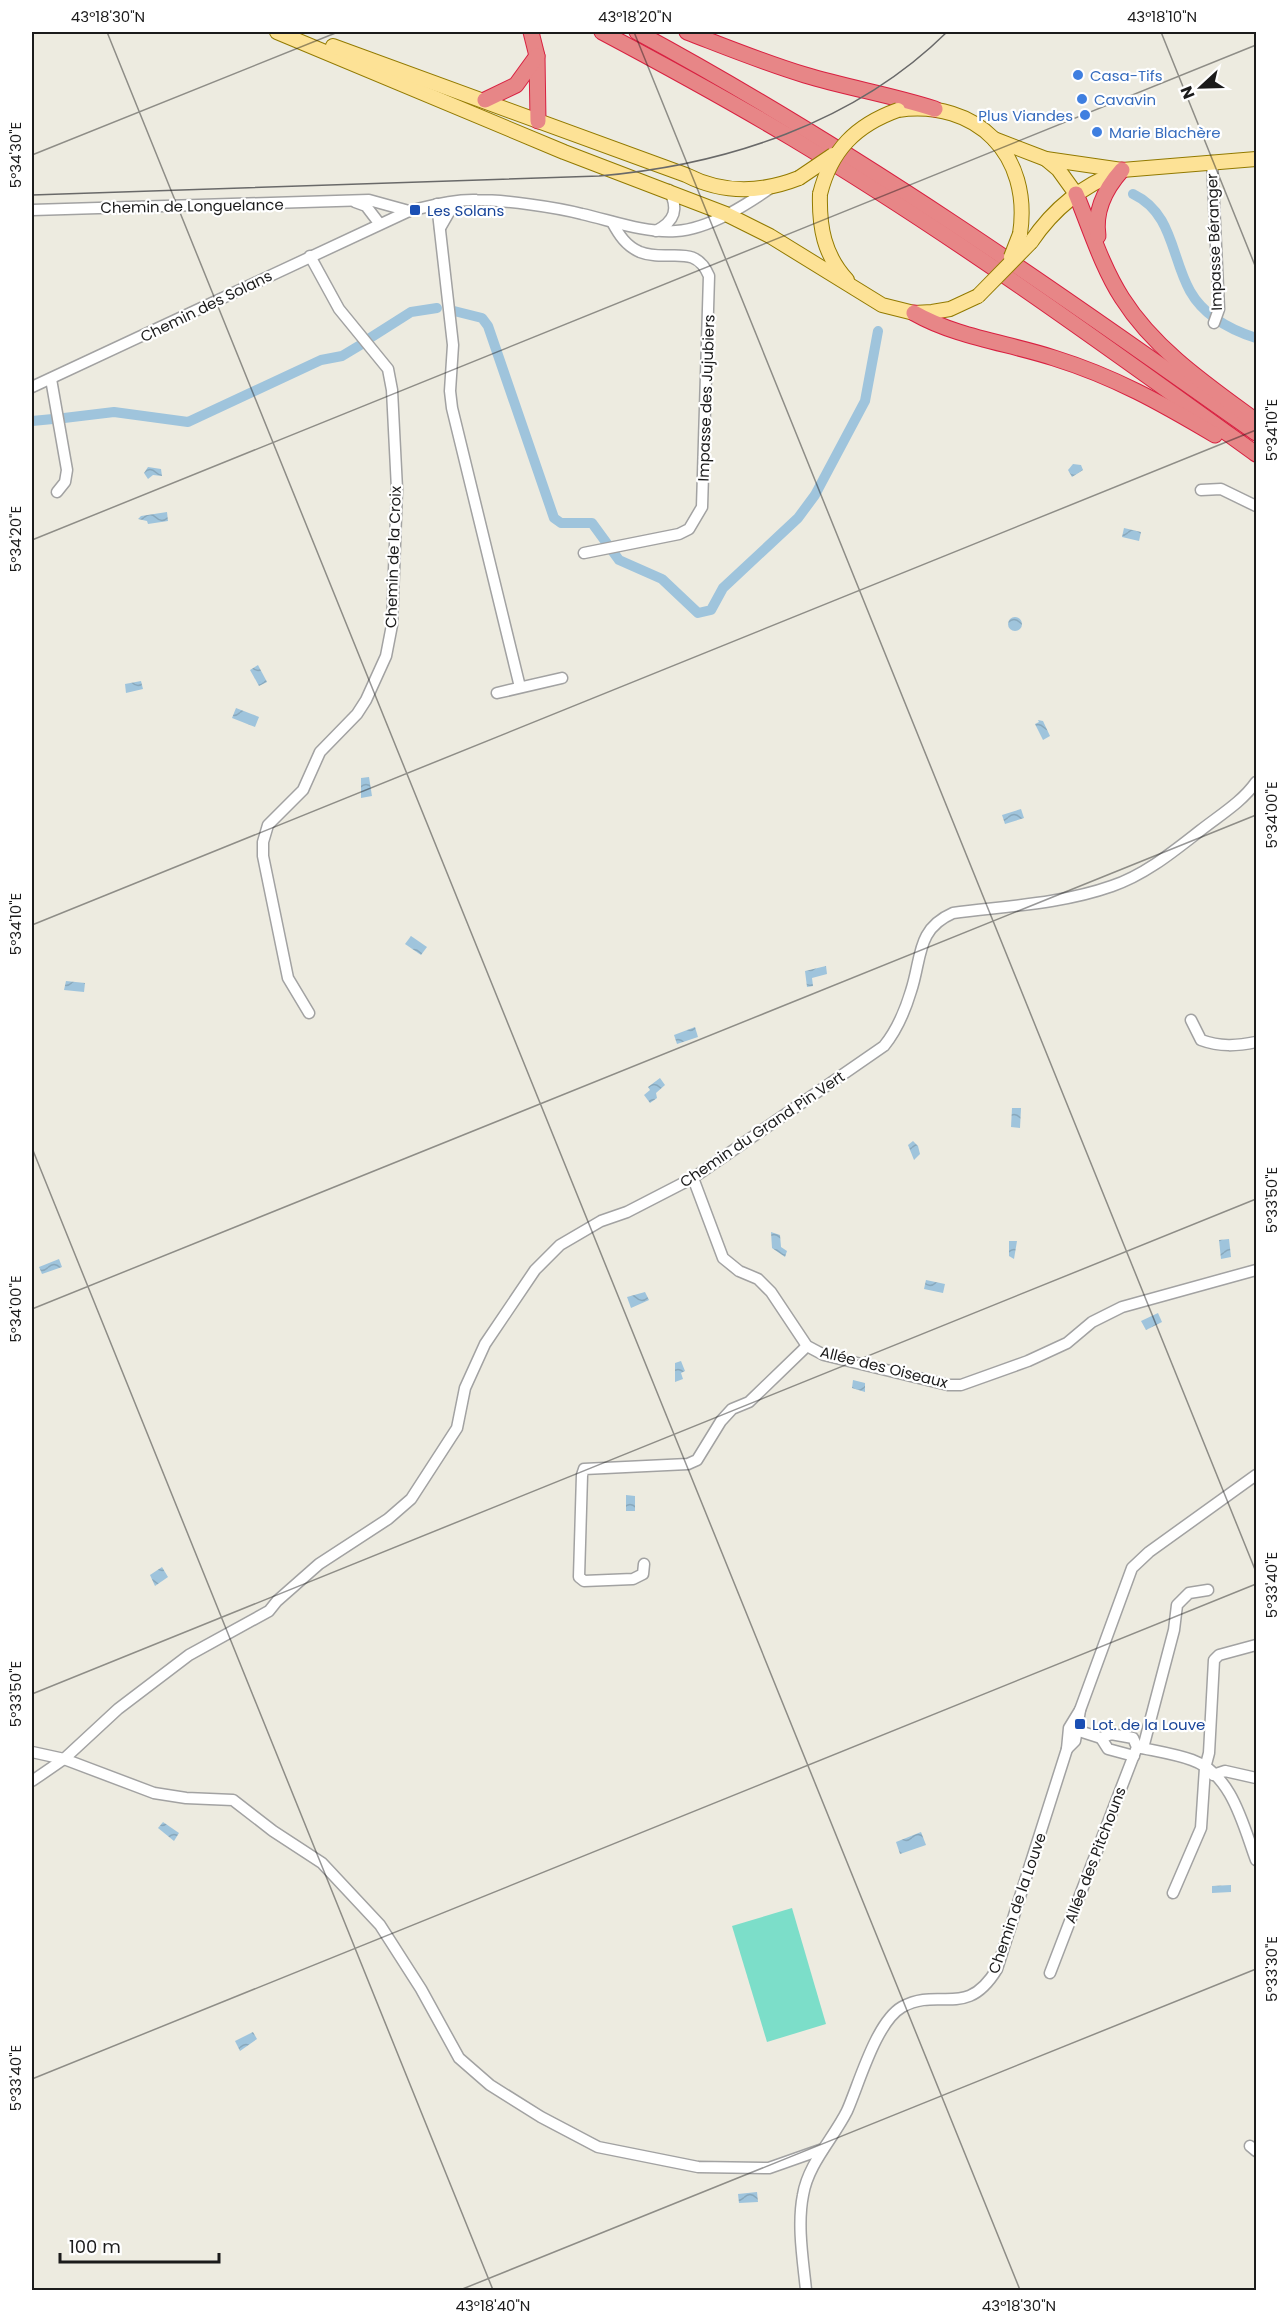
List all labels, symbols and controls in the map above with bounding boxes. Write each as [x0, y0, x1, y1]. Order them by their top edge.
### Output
text: 43°18'30"N [71, 6, 145, 27]
text: 43°18'20"N [598, 6, 672, 27]
text: 43°18'10"N [1127, 6, 1197, 27]
north arrow [1171, 57, 1231, 117]
place label: Casa-Tifs [1090, 65, 1163, 86]
marker: Casa-Tifs [1071, 68, 1085, 82]
text: N [1175, 83, 1200, 102]
place label: Cavavin [1094, 89, 1156, 110]
marker: Cavavin [1075, 92, 1089, 106]
place label: Plus Viandes [978, 105, 1073, 126]
marker: Plus Viandes [1078, 108, 1092, 122]
text: 5°34'30"E [5, 122, 26, 188]
place label: Marie Blachère [1109, 122, 1221, 143]
marker: Marie Blachère [1090, 125, 1104, 139]
street label: Impasse Béranger [1201, 173, 1227, 311]
street label: Chemin de Longuelance [100, 194, 284, 218]
place label: Les Solans [427, 200, 504, 221]
marker: Les Solans [408, 203, 422, 217]
street label: Chemin des Solans [137, 265, 276, 347]
street label: Impasse des Jujubiers [693, 314, 719, 482]
text: 5°34'10"E [1261, 399, 1282, 461]
street label: Chemin de la Croix [380, 486, 406, 628]
text: 5°34'20"E [5, 506, 26, 572]
text: 5°34'00"E [1261, 781, 1282, 849]
text: 5°34'10"E [5, 893, 26, 955]
street label: Chemin du Grand Pin Vert [675, 1066, 849, 1192]
text: 5°33'50"E [1261, 1167, 1282, 1233]
text: 5°34'00"E [5, 1275, 26, 1343]
street label: Allée des Oiseaux [818, 1341, 950, 1393]
text: 5°33'40"E [1261, 1552, 1282, 1618]
text: 5°33'50"E [5, 1661, 26, 1727]
place label: Lot. de la Louve [1092, 1714, 1205, 1735]
marker: Lot. de la Louve [1073, 1717, 1087, 1731]
street label: Allée des Pitchouns [1059, 1784, 1131, 1926]
street label: Chemin de la Louve [983, 1830, 1051, 1976]
text: 5°33'30"E [1261, 1936, 1282, 2002]
text: 5°33'40"E [5, 2045, 26, 2111]
scale bar [60, 2226, 219, 2264]
text: 100 m [69, 2234, 121, 2259]
text: 43°18'40"N [456, 2295, 530, 2316]
text: 43°18'30"N [982, 2295, 1056, 2316]

